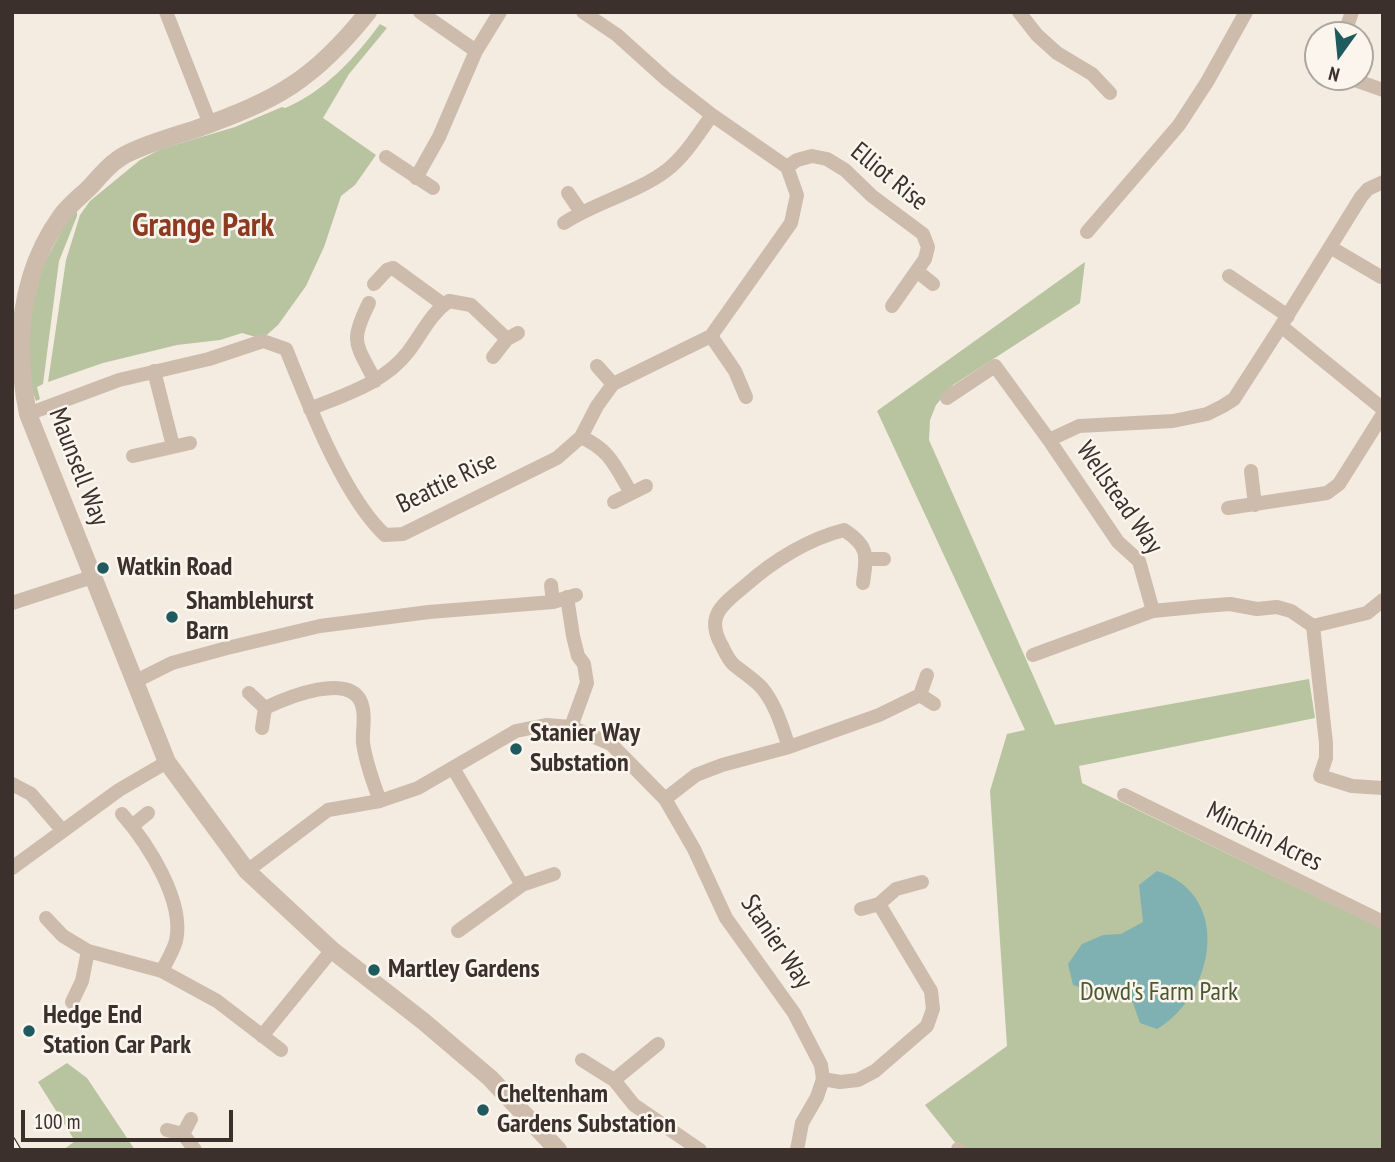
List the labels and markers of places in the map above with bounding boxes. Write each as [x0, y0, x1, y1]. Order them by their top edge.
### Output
place label: Watkin Road [117, 552, 232, 584]
marker: Watkin Road [95, 560, 111, 576]
place label: Shamblehurst Barn [186, 586, 314, 648]
marker: Shamblehurst Barn [164, 609, 180, 625]
place label: Stanier Way Substation [530, 718, 640, 780]
marker: Stanier Way Substation [508, 741, 524, 757]
place label: Martley Gardens [388, 954, 540, 986]
marker: Martley Gardens [366, 962, 382, 978]
place label: Hedge End Station Car Park [43, 1000, 191, 1062]
marker: Hedge End Station Car Park [21, 1023, 37, 1039]
place label: Cheltenham Gardens Substation [497, 1079, 676, 1140]
marker: Cheltenham Gardens Substation [475, 1102, 491, 1118]

